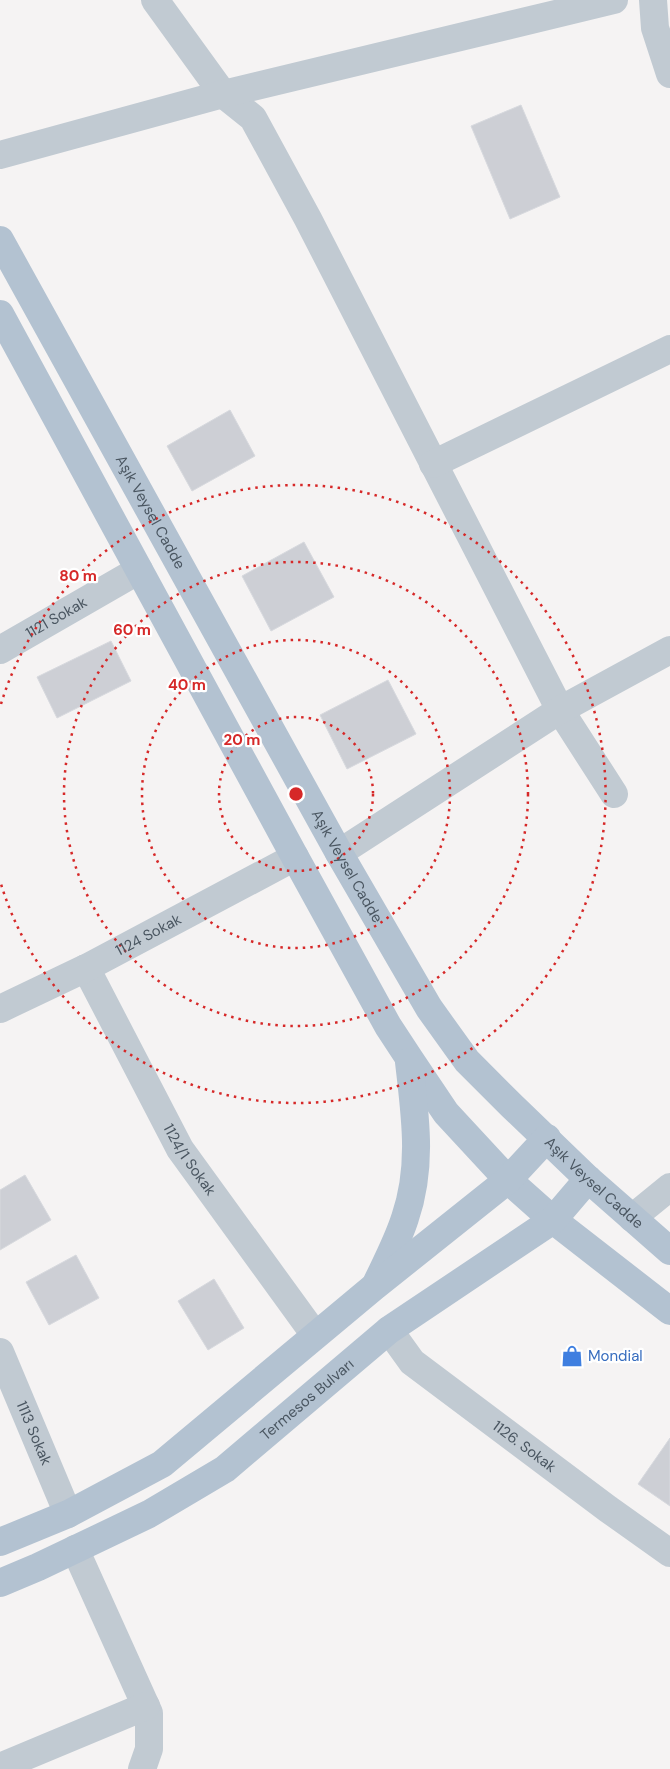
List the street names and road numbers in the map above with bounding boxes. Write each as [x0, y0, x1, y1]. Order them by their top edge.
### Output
street label: Aşık Veysel Cadde [111, 452, 190, 573]
street label: 1121 Sokak [22, 592, 91, 643]
street label: Aşık Veysel Cadde [307, 806, 387, 926]
street label: 1124 Sokak [112, 909, 185, 960]
street label: 1124/1 Sokak [159, 1120, 221, 1200]
street label: Aşık Veysel Cadde [540, 1133, 648, 1233]
street label: Termesos Bulvarı [256, 1354, 358, 1445]
street label: 1113 Sokak [12, 1398, 57, 1469]
street label: 1126. Sokak [489, 1416, 561, 1477]

